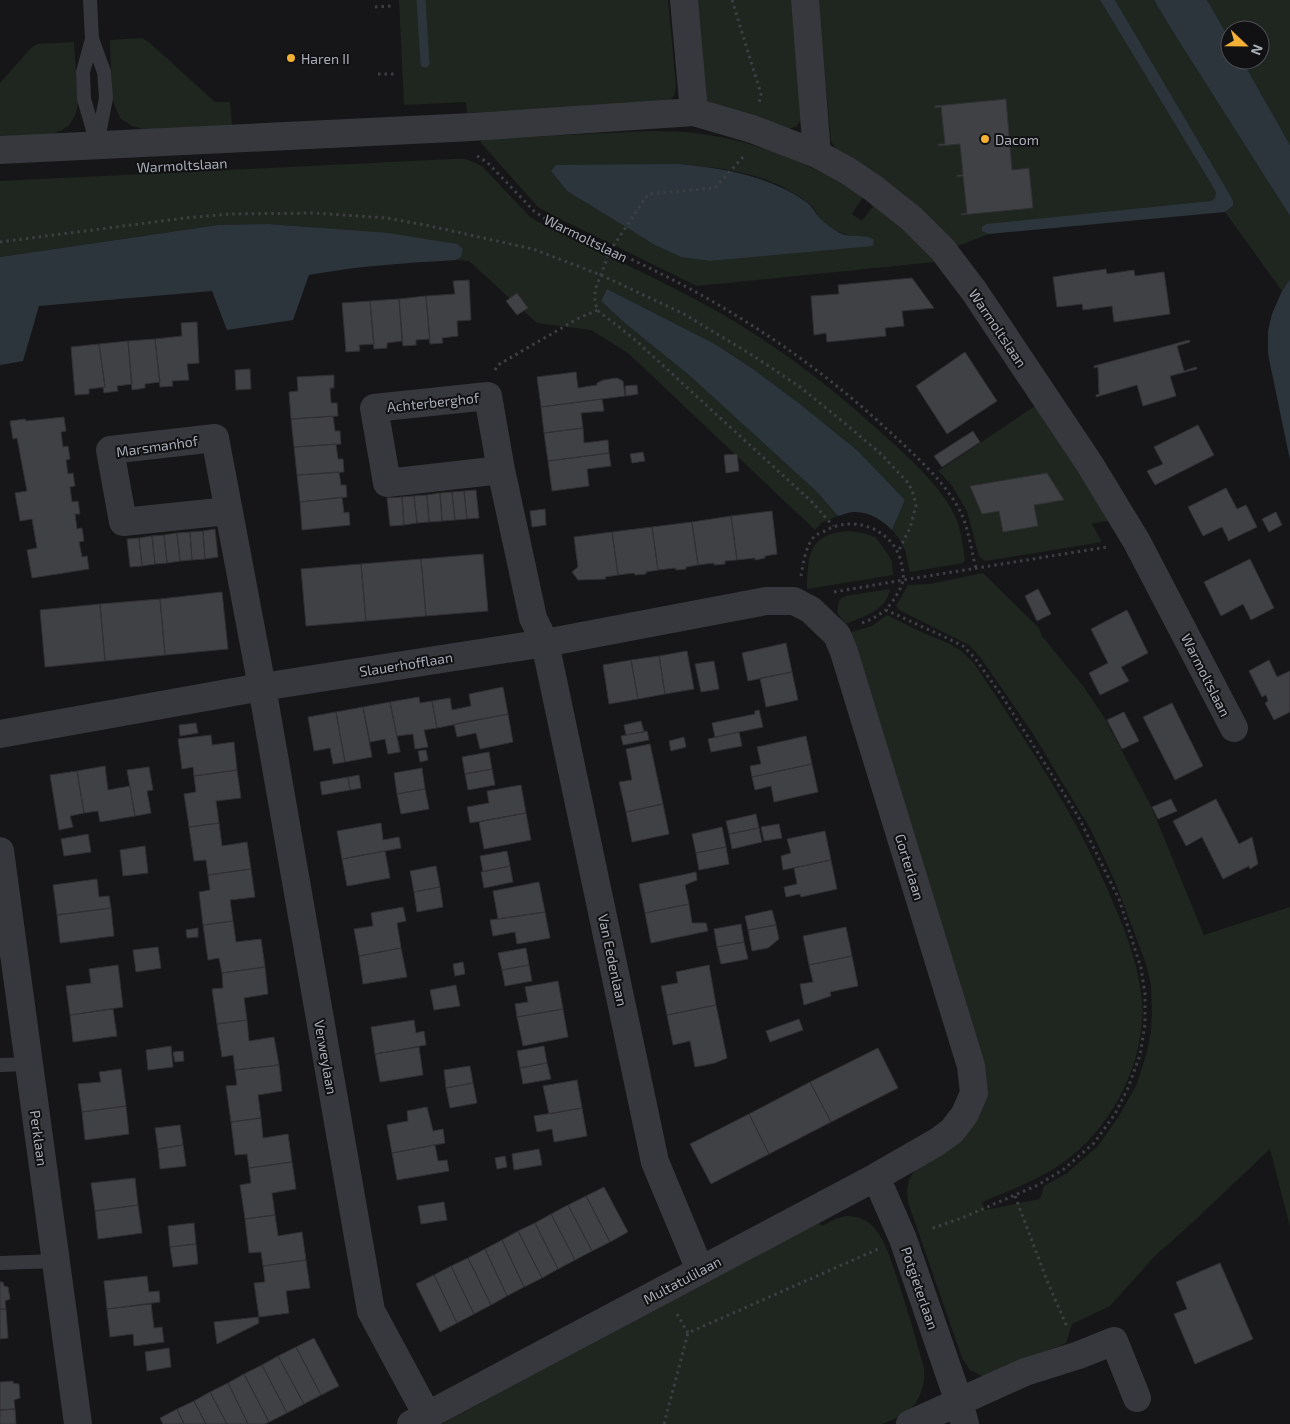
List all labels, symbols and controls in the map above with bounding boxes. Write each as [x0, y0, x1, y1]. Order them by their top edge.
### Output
north arrow [1220, 20, 1270, 70]
text: N [1248, 42, 1267, 58]
place label: Haren II [301, 50, 350, 67]
marker: Haren II [285, 52, 297, 64]
place label: Dacom [995, 131, 1039, 148]
marker: Dacom [979, 133, 991, 145]
street label: Warmoltslaan [136, 154, 228, 176]
street label: Warmoltslaan [541, 210, 631, 266]
street label: Warmoltslaan [966, 286, 1030, 370]
street label: Achterberghof [386, 389, 481, 415]
street label: Marsmanhof [115, 432, 200, 460]
street label: Warmoltslaan [1178, 631, 1234, 719]
street label: Slauerhofflaan [358, 648, 454, 680]
street label: Gorterlaan [892, 832, 928, 902]
street label: Van Eedenlaan [595, 912, 631, 1008]
street label: Verweylaan [311, 1019, 341, 1095]
street label: Perklaan [27, 1109, 51, 1167]
street label: Potgieterlaan [898, 1244, 942, 1332]
street label: Multatulilaan [640, 1252, 724, 1308]

